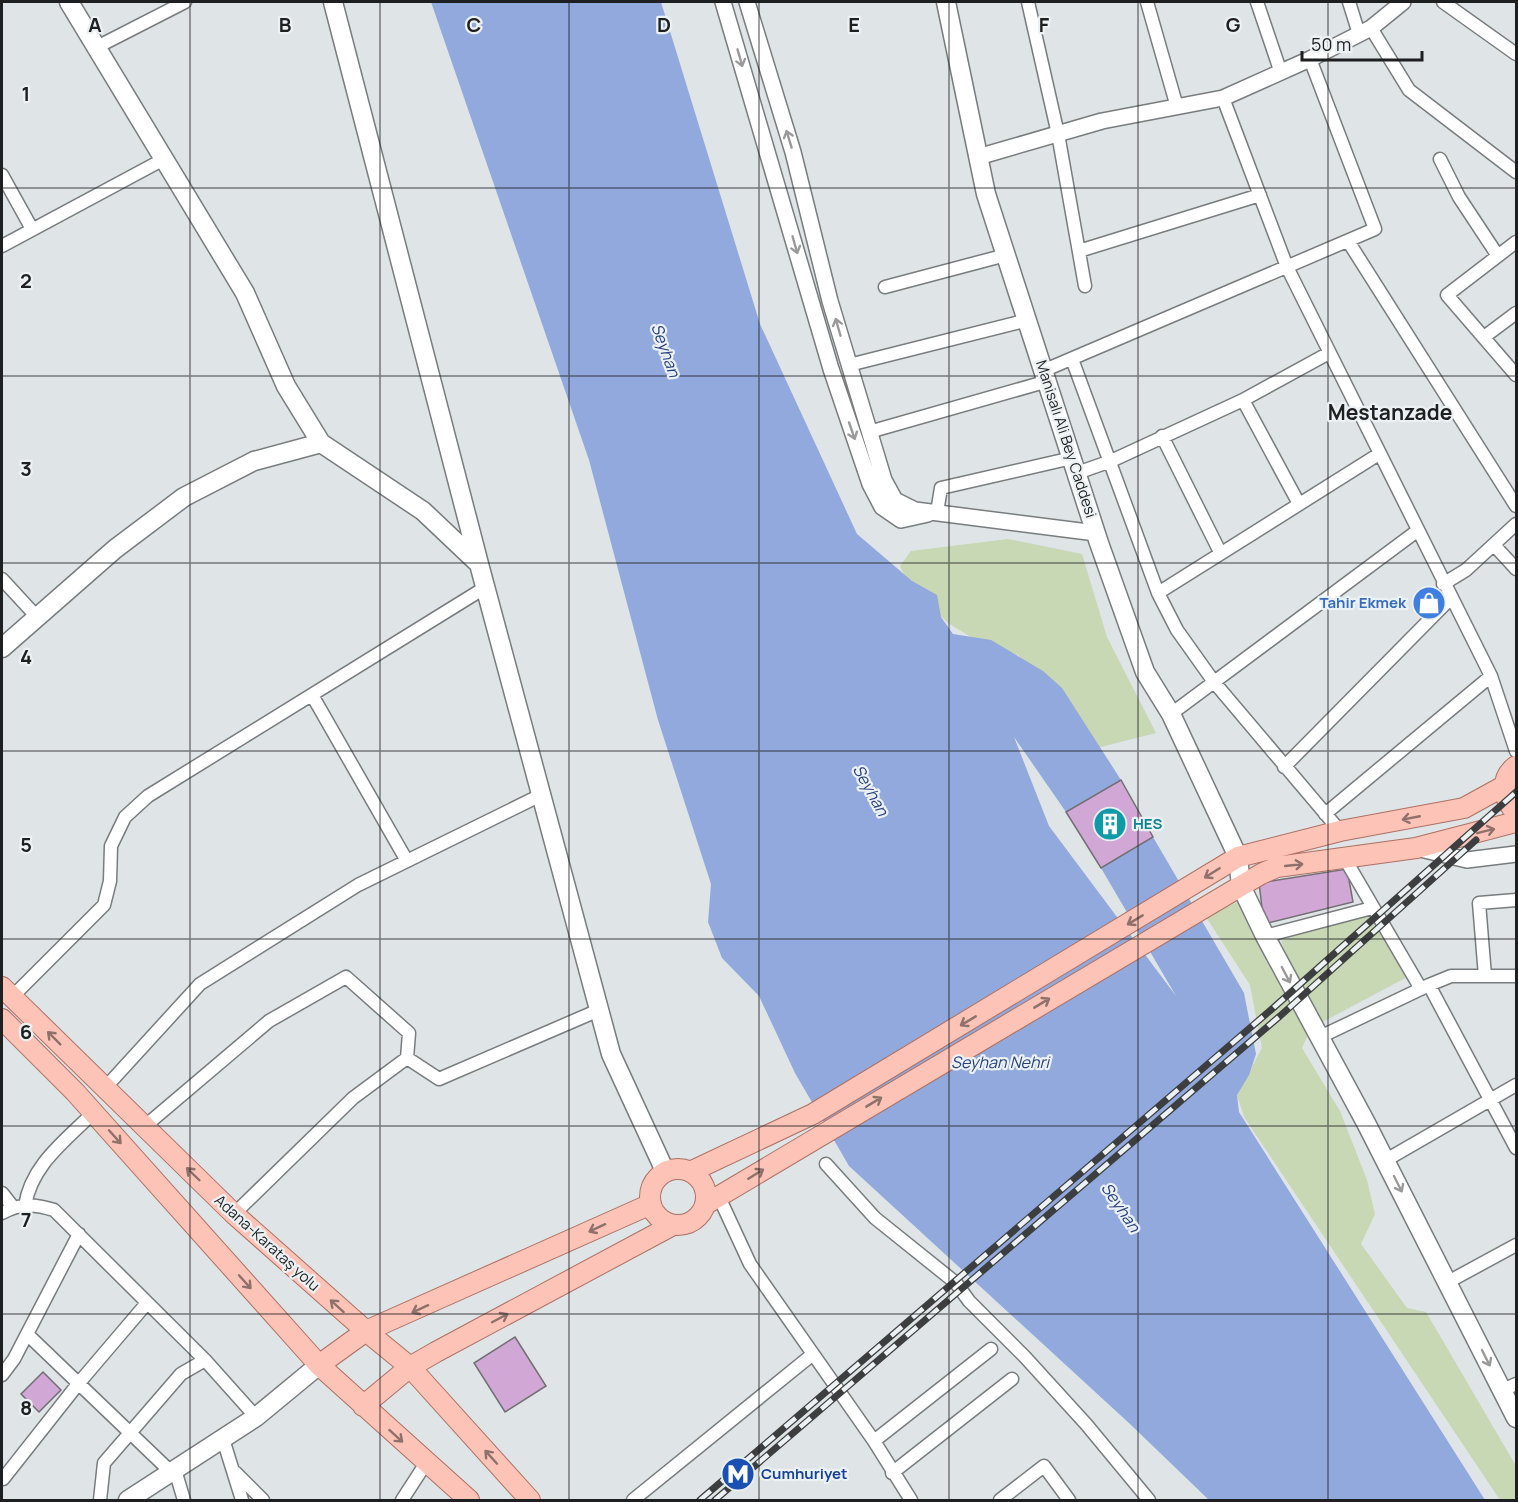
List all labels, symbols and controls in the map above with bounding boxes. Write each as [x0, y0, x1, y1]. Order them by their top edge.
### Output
text: A [88, 11, 102, 38]
text: B [279, 11, 292, 38]
text: C [467, 11, 481, 38]
text: D [657, 11, 671, 38]
text: E [848, 11, 860, 38]
text: F [1039, 11, 1050, 38]
text: G [1226, 11, 1241, 38]
scale bar [1302, 24, 1422, 62]
text: 50 m [1311, 32, 1351, 56]
one-way arrow [735, 48, 746, 67]
text: 1 [22, 80, 30, 107]
one-way arrow [783, 130, 794, 149]
one-way arrow [790, 235, 801, 254]
text: 2 [20, 267, 32, 294]
one-way arrow [832, 318, 843, 337]
water label: Seyhan [646, 320, 686, 380]
street label: Manisalı Ali Bey Caddesi [1031, 357, 1102, 520]
district label: Mestanzade [1328, 398, 1452, 426]
one-way arrow [847, 421, 858, 440]
text: 3 [20, 455, 32, 482]
shop icon: Tahir Ekmek [1411, 585, 1447, 621]
place label: Tahir Ekmek [1319, 592, 1407, 613]
text: 4 [20, 643, 32, 670]
water label: Seyhan [848, 760, 894, 820]
building icon: HES [1092, 806, 1128, 842]
place label: HES [1133, 813, 1162, 834]
one-way arrow [1401, 813, 1421, 824]
one-way arrow [1476, 824, 1495, 836]
text: 5 [20, 831, 32, 858]
one-way arrow [1284, 859, 1304, 870]
one-way arrow [1204, 868, 1221, 880]
one-way arrow [1127, 914, 1144, 926]
one-way arrow [1280, 966, 1292, 983]
one-way arrow [1033, 996, 1050, 1008]
one-way arrow [960, 1015, 977, 1027]
text: 6 [20, 1018, 32, 1045]
one-way arrow [46, 1031, 61, 1046]
water label: Seyhan Nehri [951, 1051, 1051, 1073]
one-way arrow [865, 1096, 882, 1108]
one-way arrow [108, 1129, 122, 1144]
one-way arrow [186, 1167, 201, 1182]
one-way arrow [747, 1168, 764, 1180]
one-way arrow [1392, 1175, 1404, 1193]
water label: Seyhan [1096, 1178, 1146, 1237]
street label: Adana-Karataş yolu [210, 1190, 325, 1296]
text: 7 [21, 1206, 31, 1233]
one-way arrow [589, 1223, 607, 1234]
one-way arrow [238, 1274, 252, 1289]
one-way arrow [330, 1299, 345, 1313]
one-way arrow [411, 1304, 430, 1315]
one-way arrow [490, 1311, 508, 1323]
one-way arrow [1480, 1349, 1492, 1366]
text: 8 [20, 1394, 32, 1421]
one-way arrow [388, 1429, 403, 1443]
one-way arrow [484, 1450, 498, 1465]
metro station icon: Cumhuriyet [720, 1456, 756, 1492]
place label: Cumhuriyet [761, 1463, 848, 1484]

